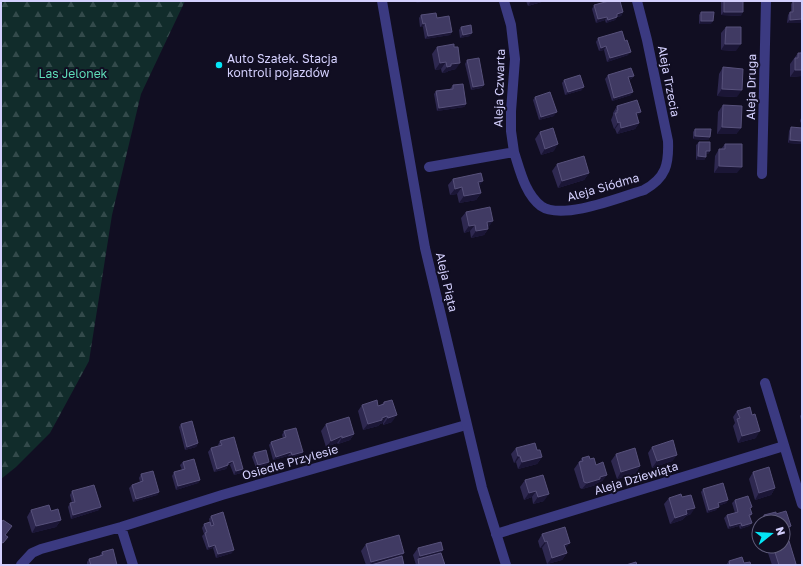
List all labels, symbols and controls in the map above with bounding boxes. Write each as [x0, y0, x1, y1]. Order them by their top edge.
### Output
street label: Aleja Trzecia [655, 44, 683, 118]
street label: Aleja Czwarta [490, 48, 508, 128]
place label: Auto Szałek. Stacja kontroli pojazdów [227, 51, 338, 80]
street label: Aleja Druga [743, 54, 759, 120]
marker: Auto Szałek. Stacja kontroli pojazdów [214, 60, 224, 70]
park label: Las Jelonek [39, 66, 108, 81]
street label: Aleja Siódma [565, 170, 641, 204]
street label: Aleja Piąta [433, 251, 461, 313]
street label: Osiedle Przylesie [240, 441, 340, 483]
street label: Aleja Dziewiąta [592, 458, 680, 498]
north arrow [751, 514, 791, 554]
text: N [774, 525, 788, 537]

